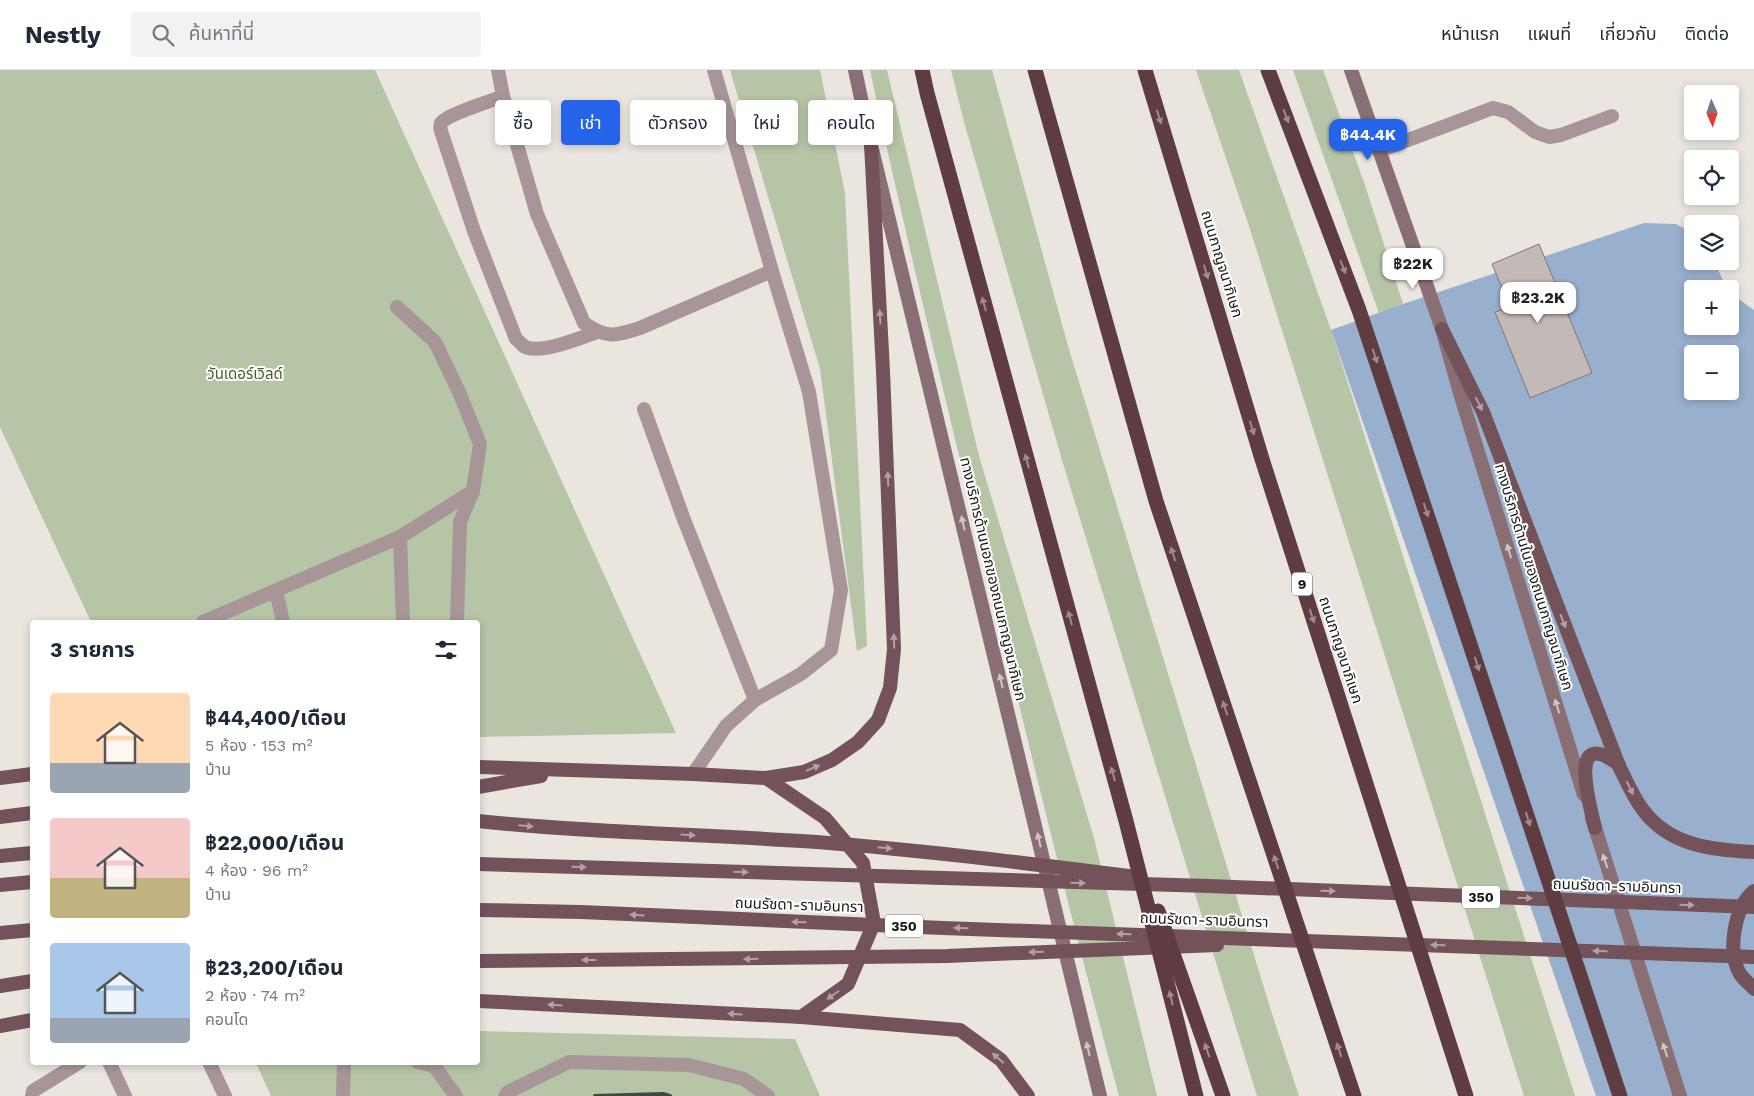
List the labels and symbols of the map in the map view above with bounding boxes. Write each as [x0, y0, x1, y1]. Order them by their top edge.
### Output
north arrow [1684, 85, 1739, 140]
one-way arrow [1283, 108, 1290, 123]
one-way arrow [1156, 109, 1164, 124]
pin: ฿44.4K [1327, 118, 1409, 161]
street label: ถนนกาญจนาภิเษก [1197, 208, 1247, 320]
pin: ฿22K [1383, 248, 1443, 290]
one-way arrow [1340, 260, 1348, 275]
one-way arrow [1202, 265, 1210, 280]
pin: ฿23.2K [1497, 282, 1579, 324]
one-way arrow [980, 297, 988, 312]
one-way arrow [876, 308, 884, 324]
one-way arrow [1371, 349, 1379, 364]
park label: วันเดอร์เวิลด์ [207, 365, 283, 383]
one-way arrow [1475, 397, 1483, 411]
one-way arrow [1249, 421, 1257, 436]
one-way arrow [1023, 453, 1031, 468]
street label: ทางบริการด้านนอกของถนนกาญจนาภิเษก [956, 455, 1030, 703]
street label: ทางบริการด้านในของถนนกาญจนาภิเษก [1491, 461, 1577, 693]
one-way arrow [883, 471, 891, 487]
one-way arrow [1422, 503, 1430, 518]
one-way arrow [959, 516, 967, 531]
one-way arrow [1504, 543, 1512, 558]
one-way arrow [1169, 546, 1177, 561]
road number: 9 [1292, 572, 1312, 596]
street label: ถนนกาญจนาภิเษก [1315, 594, 1367, 706]
one-way arrow [1309, 609, 1316, 624]
one-way arrow [1066, 610, 1074, 625]
one-way arrow [1559, 614, 1567, 629]
one-way arrow [890, 633, 898, 649]
one-way arrow [1474, 657, 1481, 672]
one-way arrow [997, 674, 1005, 689]
one-way arrow [1552, 699, 1560, 714]
one-way arrow [1220, 701, 1228, 716]
one-way arrow [806, 763, 820, 771]
one-way arrow [1109, 767, 1117, 782]
one-way arrow [1626, 781, 1634, 795]
one-way arrow [1525, 811, 1532, 826]
one-way arrow [518, 822, 534, 830]
one-way arrow [680, 831, 696, 839]
one-way arrow [1035, 832, 1043, 847]
one-way arrow [878, 844, 894, 852]
one-way arrow [1601, 854, 1609, 869]
one-way arrow [1272, 855, 1279, 870]
one-way arrow [571, 863, 587, 871]
one-way arrow [733, 869, 749, 877]
street label: ถนนรัชดา-รามอินทรา [1552, 875, 1682, 897]
one-way arrow [1071, 879, 1087, 887]
road number: 350 [1462, 886, 1500, 909]
one-way arrow [1320, 887, 1336, 895]
street label: ถนนรัชดา-รามอินทรา [734, 894, 864, 916]
one-way arrow [1517, 895, 1533, 903]
one-way arrow [1680, 901, 1696, 909]
street label: ถนนรัชดา-รามอินทรา [1139, 909, 1269, 931]
one-way arrow [628, 910, 644, 918]
road number: 350 [885, 914, 923, 938]
one-way arrow [791, 917, 807, 925]
one-way arrow [953, 924, 969, 932]
one-way arrow [1115, 930, 1131, 938]
one-way arrow [1430, 940, 1446, 948]
one-way arrow [1592, 947, 1608, 955]
one-way arrow [1028, 949, 1044, 957]
one-way arrow [743, 955, 759, 963]
one-way arrow [581, 956, 597, 964]
one-way arrow [826, 990, 839, 1000]
one-way arrow [1167, 990, 1175, 1005]
one-way arrow [547, 1000, 563, 1008]
one-way arrow [726, 1009, 742, 1017]
one-way arrow [1084, 1041, 1092, 1056]
one-way arrow [1203, 1042, 1211, 1057]
one-way arrow [1335, 1042, 1342, 1057]
one-way arrow [1661, 1042, 1668, 1057]
one-way arrow [991, 1053, 1004, 1064]

